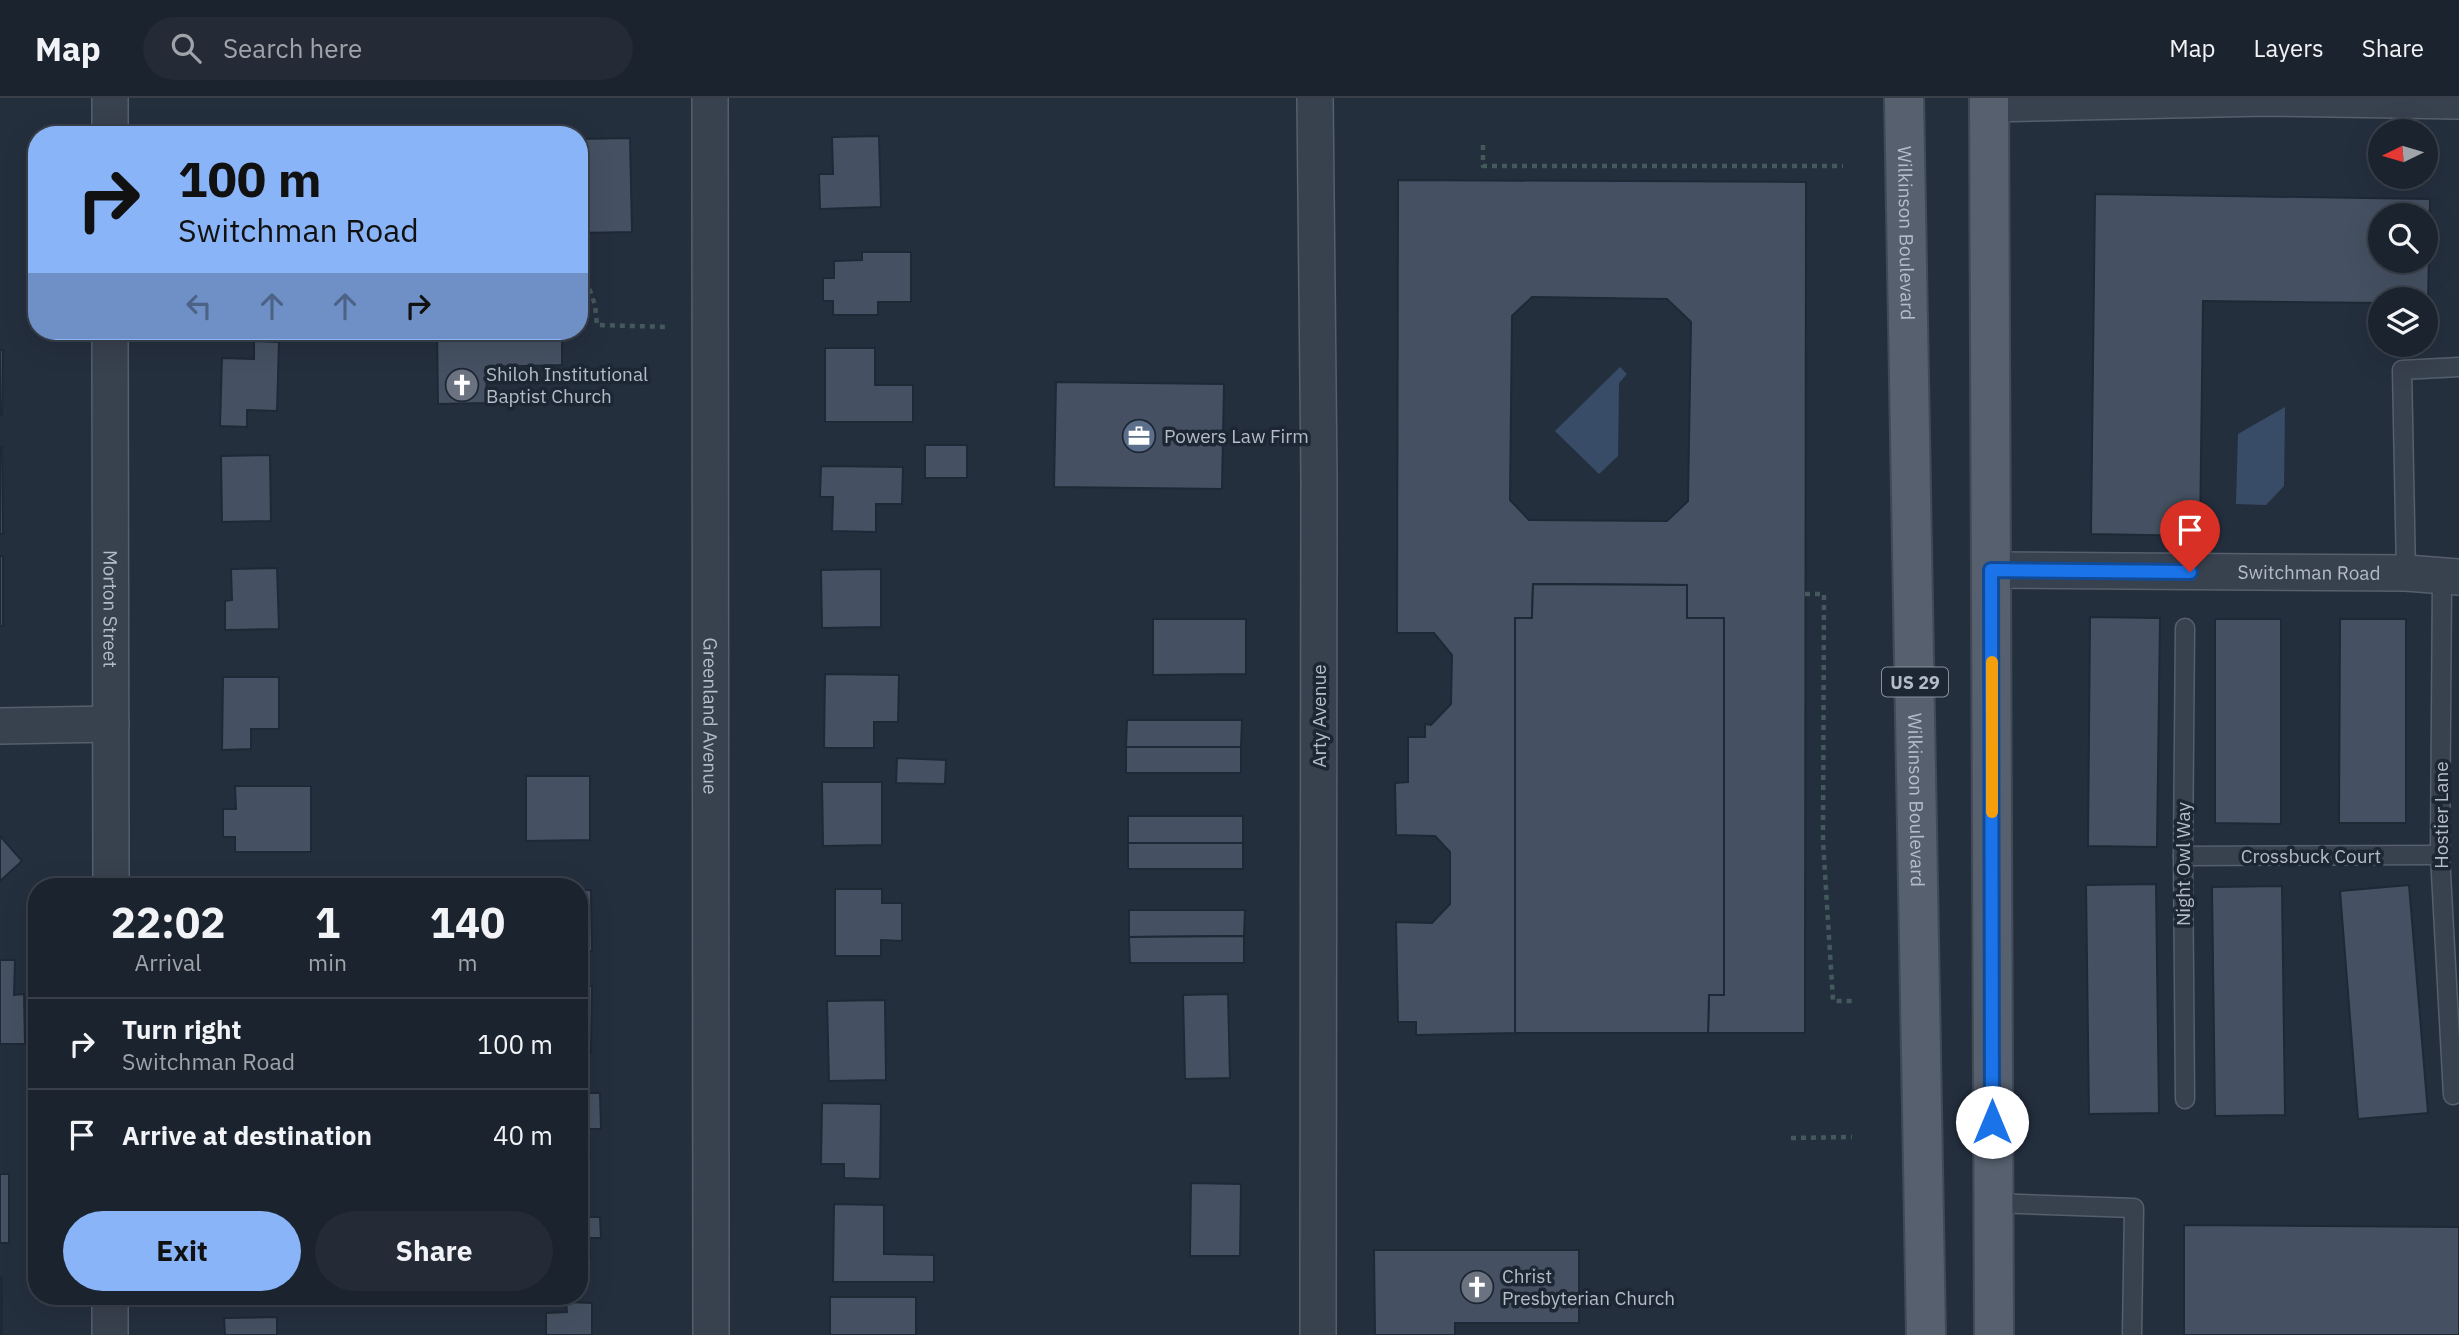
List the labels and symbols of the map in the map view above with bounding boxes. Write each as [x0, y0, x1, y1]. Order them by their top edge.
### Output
north arrow [2368, 119, 2438, 189]
street label: Wilkinson Boulevard [1893, 146, 1920, 320]
place label: Shiloh Institutional Baptist Church [486, 362, 648, 408]
church icon: Shiloh Institutional Baptist Church [443, 366, 481, 404]
office icon: Powers Law Firm [1120, 417, 1158, 455]
place label: Powers Law Firm [1164, 424, 1309, 448]
pin [2160, 500, 2220, 572]
street label: Morton Street [98, 550, 123, 668]
street label: Switchman Road [2237, 560, 2381, 585]
street label: Greenland Avenue [698, 638, 723, 794]
street label: Arty Avenue [1307, 664, 1331, 768]
road number: US 29 [1882, 668, 1948, 696]
street label: Wilkinson Boulevard [1903, 713, 1930, 887]
street label: Hostier Lane [2429, 761, 2453, 869]
street label: Night Owl Way [2171, 801, 2195, 926]
street label: Crossbuck Court [2241, 844, 2381, 868]
position arrow [1955, 1085, 2029, 1159]
place label: Christ Presbyterian Church [1502, 1264, 1675, 1310]
church icon: Christ Presbyterian Church [1458, 1268, 1496, 1306]

